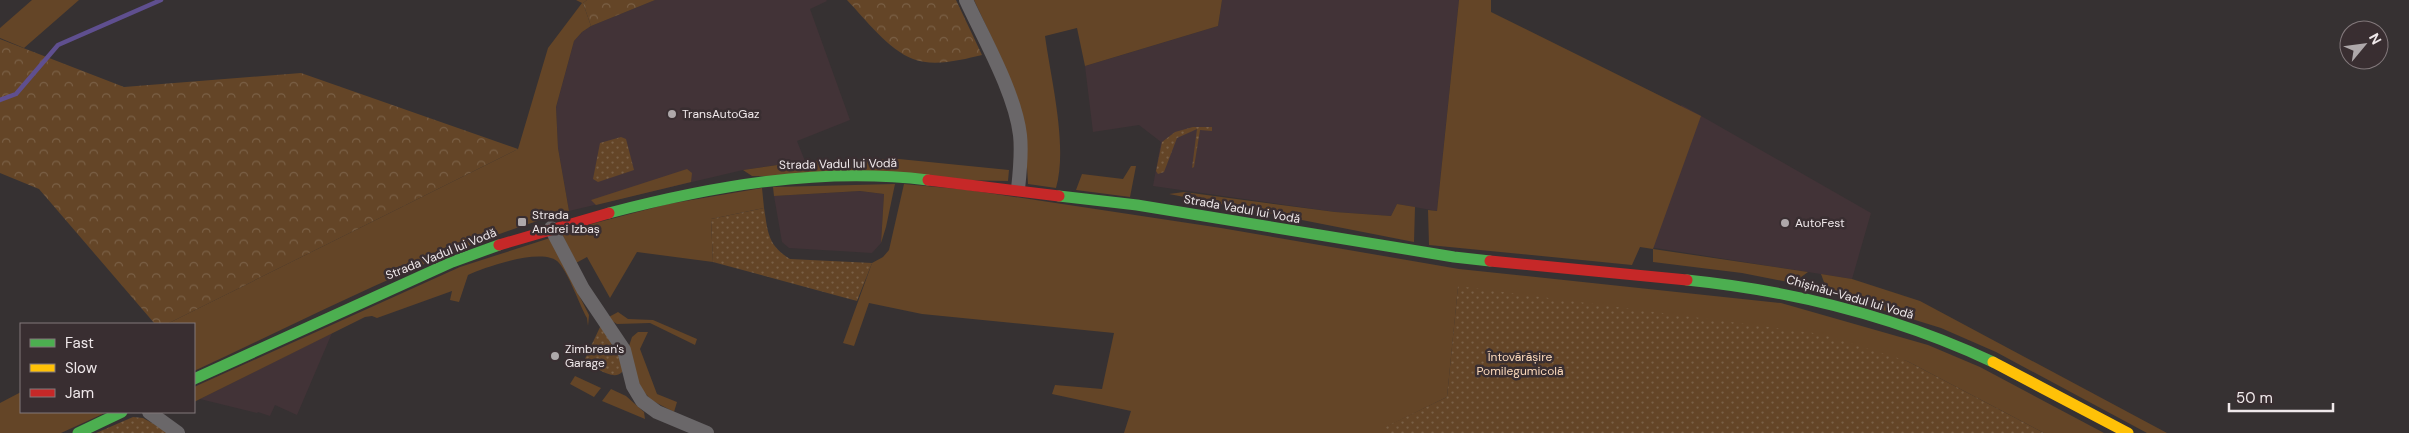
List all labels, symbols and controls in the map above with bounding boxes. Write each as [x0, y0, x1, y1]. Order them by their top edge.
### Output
north arrow [2339, 20, 2389, 70]
text: N [2365, 30, 2386, 48]
place label: TransAutoGaz [682, 106, 759, 122]
marker: TransAutoGaz [666, 108, 678, 120]
street label: Strada Vadul lui Vodă [779, 155, 897, 173]
street label: Strada Vadul lui Vodă [1182, 191, 1302, 227]
place label: Strada Andrei Izbaș [532, 207, 600, 237]
place label: AutoFest [1795, 215, 1845, 231]
marker: Strada Andrei Izbaș [516, 216, 528, 228]
marker: AutoFest [1779, 217, 1791, 229]
street label: Strada Vadul lui Vodă [383, 224, 499, 284]
street label: Chișinău-Vadul lui Vodă [1784, 271, 1916, 323]
legend [20, 323, 195, 413]
text: Fast [65, 333, 94, 353]
place label: Zimbrean's Garage [565, 341, 624, 371]
park label: Întovărășire Pomilegumicolă [1476, 349, 1564, 379]
marker: Zimbrean's Garage [549, 350, 561, 362]
text: Slow [65, 358, 98, 378]
scale bar [2229, 380, 2333, 412]
text: Jam [65, 383, 94, 403]
text: 50 m [2236, 388, 2273, 408]

